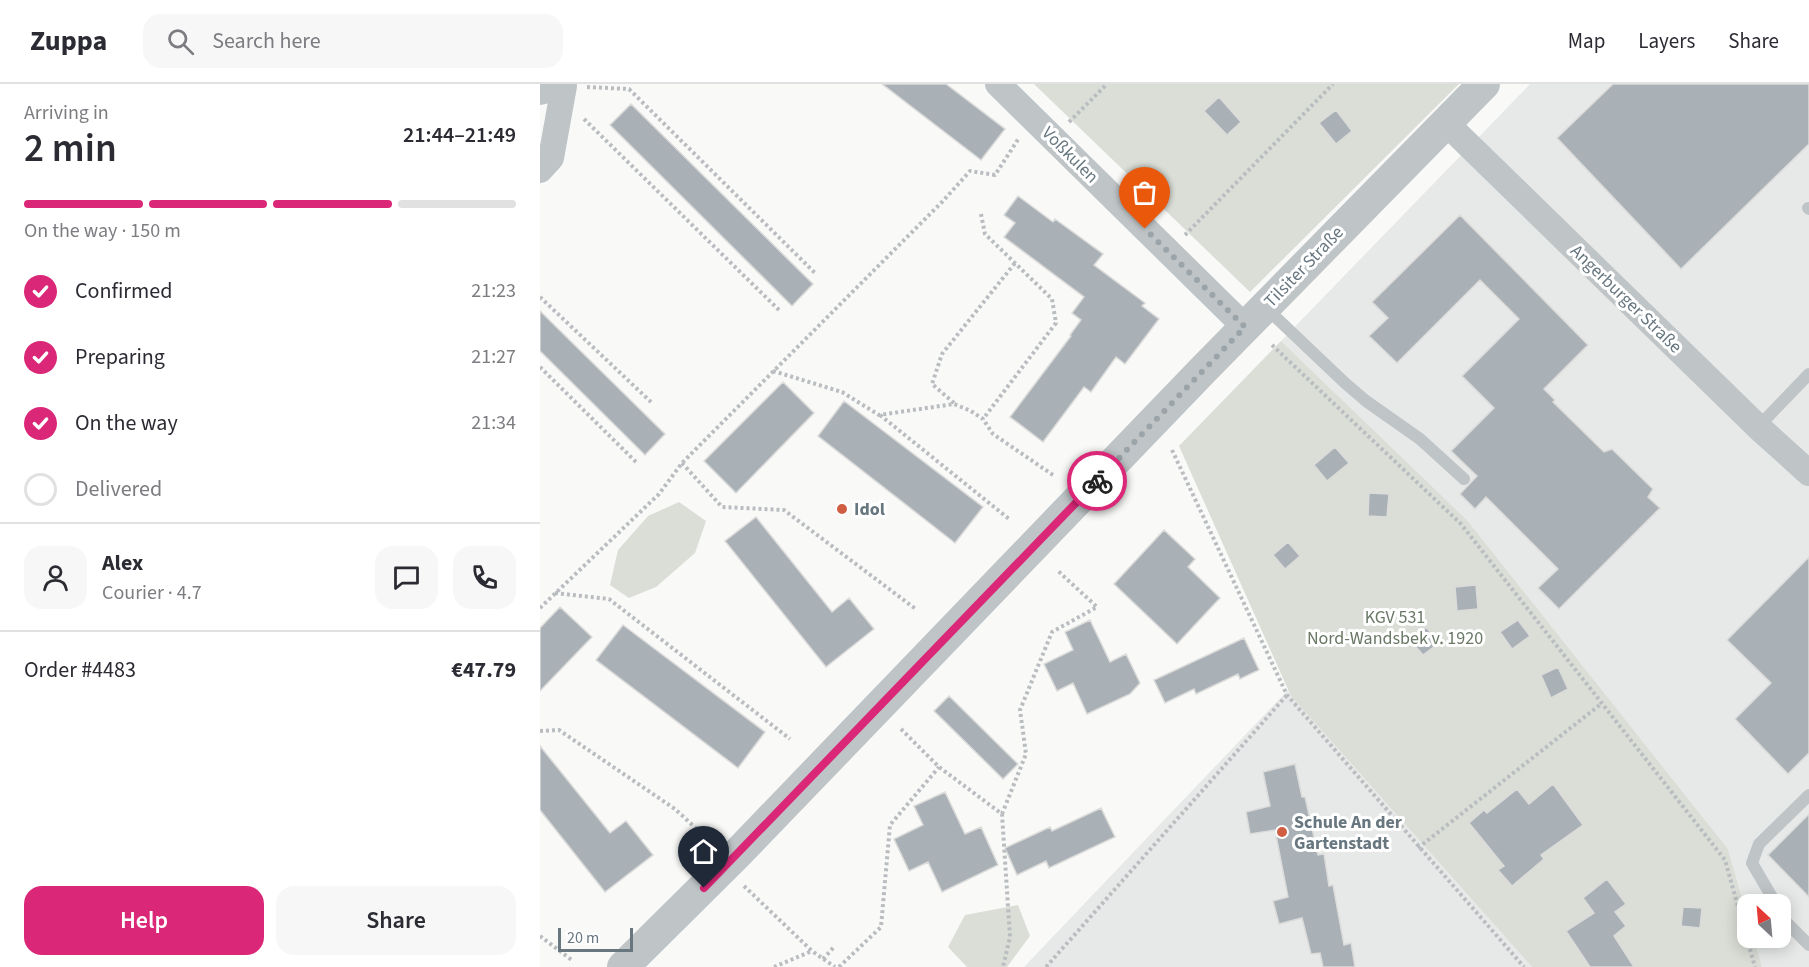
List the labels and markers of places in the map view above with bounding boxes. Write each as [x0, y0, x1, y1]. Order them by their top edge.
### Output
pin [1119, 167, 1170, 229]
place label: Idol [854, 497, 885, 522]
marker: Idol [835, 502, 849, 516]
place label: Schule An der Gartenstadt [1294, 810, 1403, 856]
marker: Schule An der Gartenstadt [1275, 825, 1289, 839]
pin [678, 826, 729, 888]

